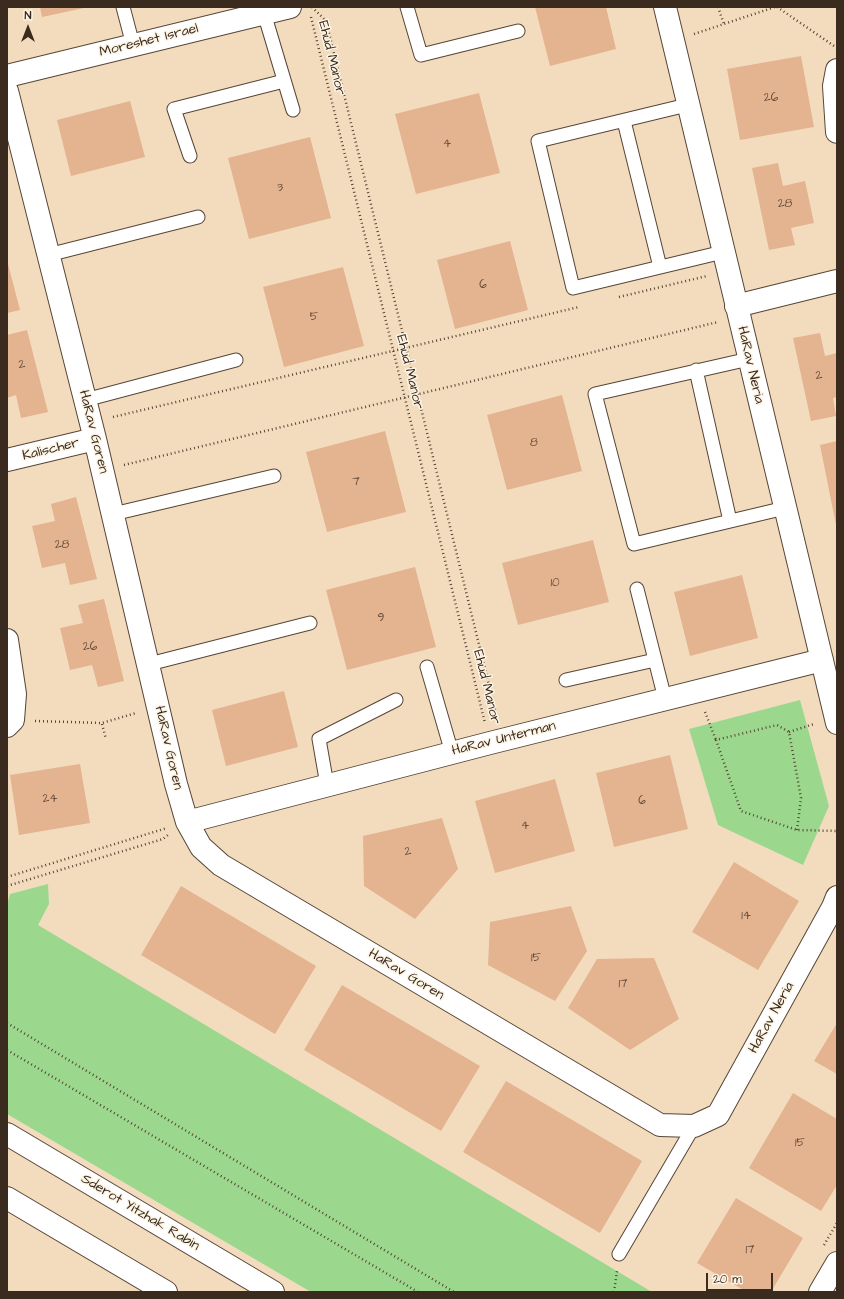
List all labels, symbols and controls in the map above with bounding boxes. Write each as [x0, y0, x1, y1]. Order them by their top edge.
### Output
north arrow [8, 8, 48, 48]
text: N [25, 8, 31, 23]
street label: Ehud Manor [314, 19, 348, 97]
street label: Moreshet Israel [98, 21, 200, 61]
house number: 26 [764, 91, 778, 105]
house number: 4 [443, 137, 451, 151]
house number: 3 [277, 181, 283, 195]
house number: 28 [778, 197, 792, 211]
house number: 6 [479, 278, 487, 292]
house number: 5 [310, 310, 318, 324]
street label: HaRav Neria [733, 325, 767, 405]
street label: Ehud Manor [392, 333, 426, 411]
house number: 2 [19, 358, 25, 372]
house number: 2 [816, 369, 822, 383]
street label: HaRav Goren [75, 389, 111, 475]
street label: Kalischer [21, 435, 81, 465]
house number: 8 [530, 436, 538, 450]
house number: 7 [352, 475, 360, 489]
house number: 28 [55, 538, 69, 552]
house number: 10 [550, 576, 560, 590]
house number: 9 [378, 611, 384, 625]
house number: 26 [83, 640, 97, 654]
street label: Ehud Manor [469, 648, 503, 726]
street label: HaRav Goren [150, 704, 186, 792]
street label: HaRav Unterman [450, 718, 558, 760]
house number: 24 [42, 792, 58, 806]
house number: 6 [638, 794, 646, 808]
house number: 4 [521, 819, 529, 833]
house number: 2 [405, 845, 411, 859]
house number: 14 [741, 909, 751, 923]
street label: HaRav Goren [365, 946, 447, 1004]
house number: 15 [531, 951, 541, 965]
house number: 17 [619, 977, 627, 991]
street label: HaRav Neria [746, 979, 798, 1057]
house number: 15 [795, 1136, 805, 1150]
street label: Sderot Yitzhak Rabin [78, 1171, 202, 1255]
house number: 17 [746, 1243, 754, 1257]
scale bar [708, 1265, 775, 1291]
text: 20 m [713, 1271, 742, 1288]

